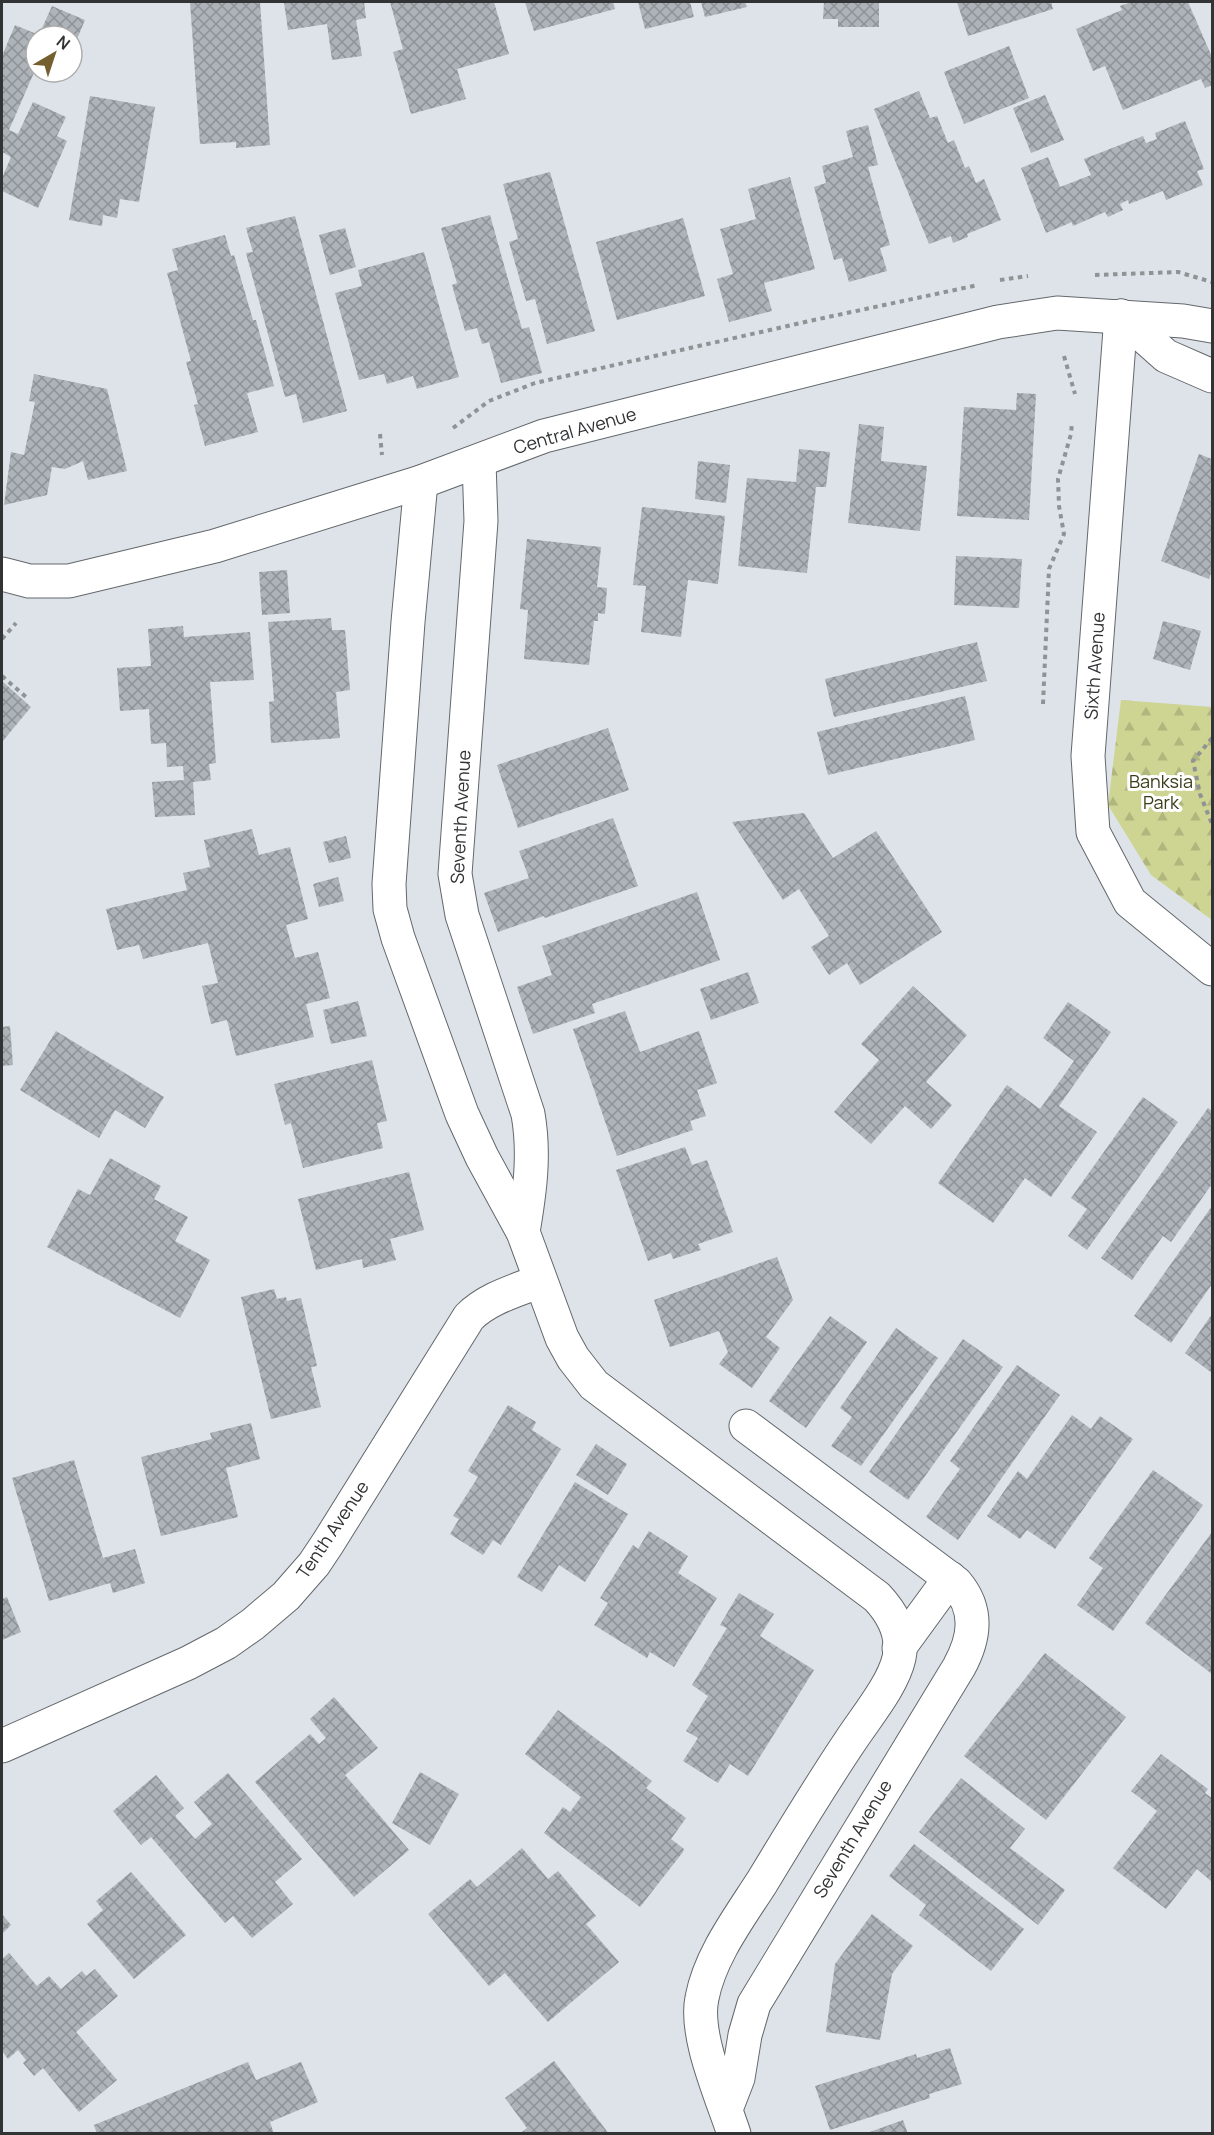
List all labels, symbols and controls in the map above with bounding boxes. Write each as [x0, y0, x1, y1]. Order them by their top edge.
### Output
north arrow [24, 24, 84, 84]
text: N [52, 30, 75, 55]
street label: Central Avenue [511, 401, 639, 459]
street label: Sixth Avenue [1078, 611, 1110, 721]
street label: Seventh Avenue [445, 749, 475, 885]
park label: Banksia Park [1129, 769, 1193, 814]
street label: Tenth Avenue [291, 1476, 374, 1583]
street label: Seventh Avenue [807, 1775, 897, 1902]

